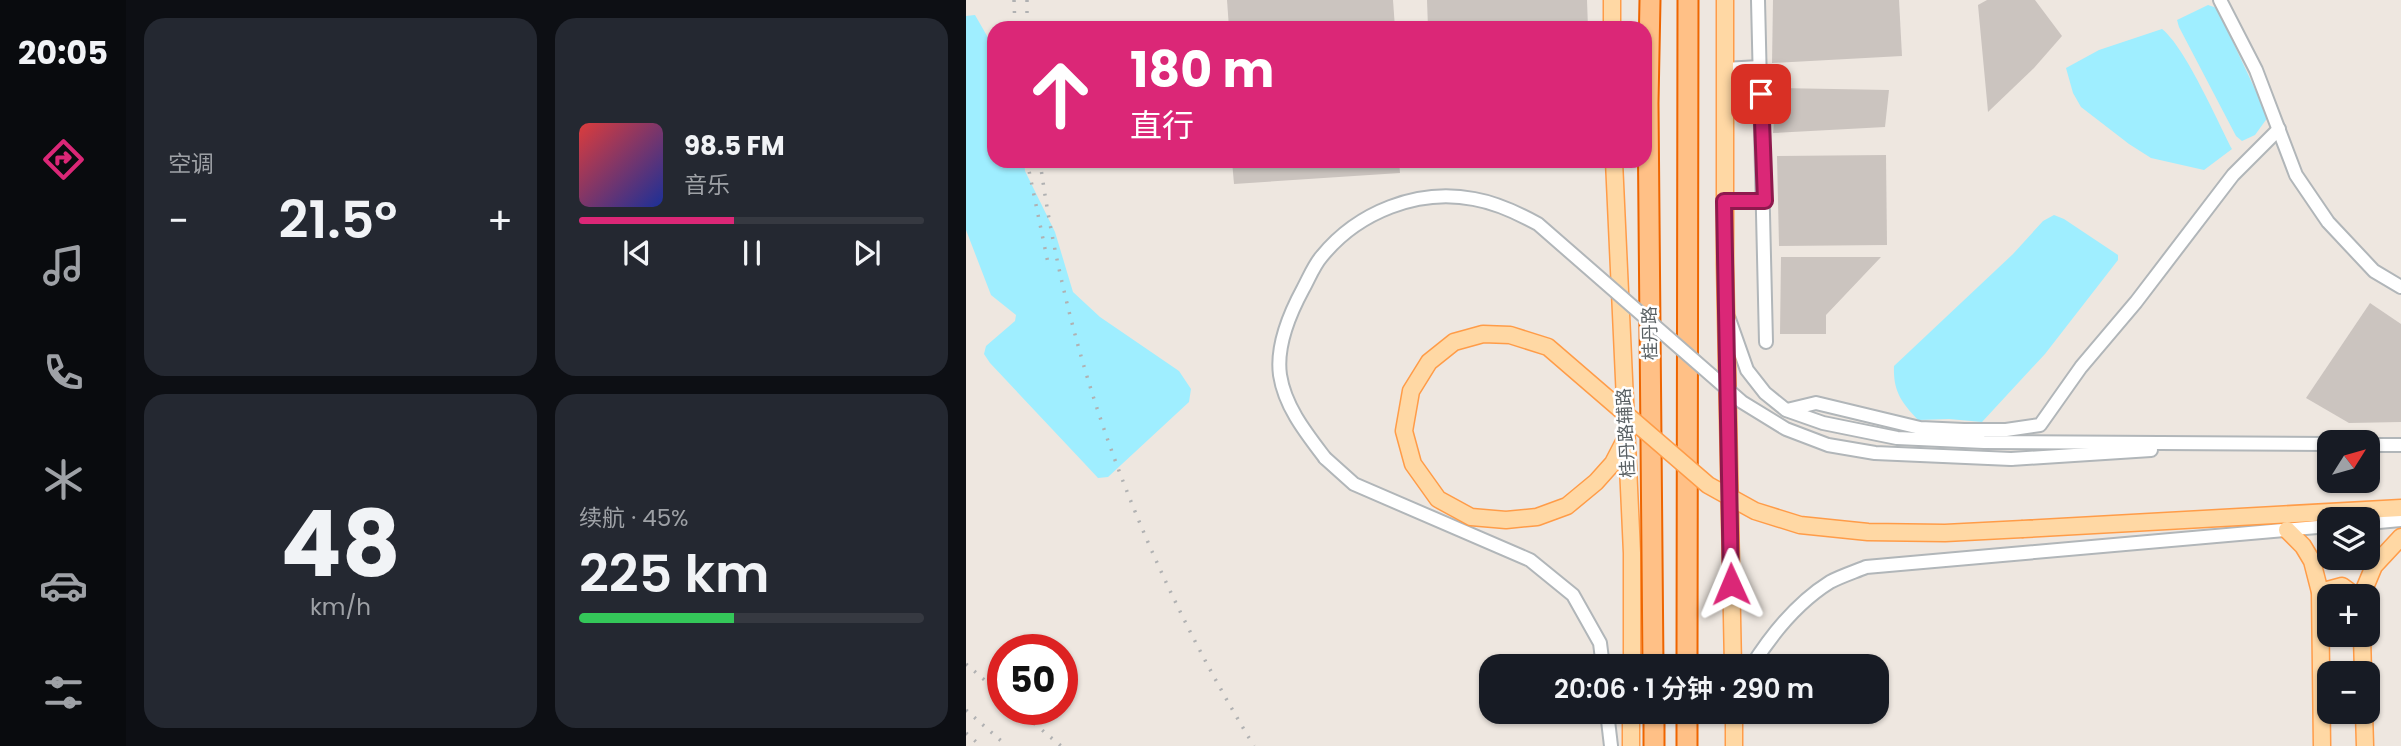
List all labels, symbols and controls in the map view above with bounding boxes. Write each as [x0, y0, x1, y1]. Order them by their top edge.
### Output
text: 20:05 [18, 30, 108, 75]
text: 180 m [1130, 36, 1274, 104]
icon: ahead [1015, 49, 1106, 140]
pin [1731, 64, 1791, 124]
icon: arrive [1742, 75, 1780, 113]
text: 直行 [1130, 103, 1194, 148]
text: 98.5 FM [684, 128, 785, 164]
icon: directions [39, 135, 88, 184]
text: 空调 [168, 148, 214, 180]
text: 音乐 [684, 169, 730, 201]
text: 21.5° [279, 183, 397, 256]
text: − [168, 194, 189, 247]
text: + [487, 194, 513, 247]
icon: previous [618, 234, 656, 272]
icon: pause [733, 234, 771, 272]
icon: next [848, 234, 886, 272]
icon: music [39, 241, 88, 290]
street label: 桂丹路 [1637, 306, 1662, 360]
icon: phone [39, 348, 88, 397]
street label: 桂丹路辅路 [1611, 387, 1640, 479]
north arrow [2317, 430, 2380, 494]
map controls [2317, 430, 2380, 724]
icon: climate [39, 455, 88, 504]
text: 48 [280, 480, 401, 608]
text: 续航 · 45% [579, 502, 689, 534]
button: layers [2317, 507, 2380, 570]
text: 225 km [579, 537, 769, 610]
position arrow [1694, 547, 1768, 621]
icon: car [39, 561, 88, 610]
button: + [2317, 584, 2380, 647]
text: km/h [310, 591, 371, 623]
speed limit sign: 50 [987, 634, 1078, 725]
button: − [2317, 661, 2380, 724]
icon: filters [39, 668, 88, 717]
text: 20:06 · 1 分钟 · 290 m [1554, 671, 1814, 707]

